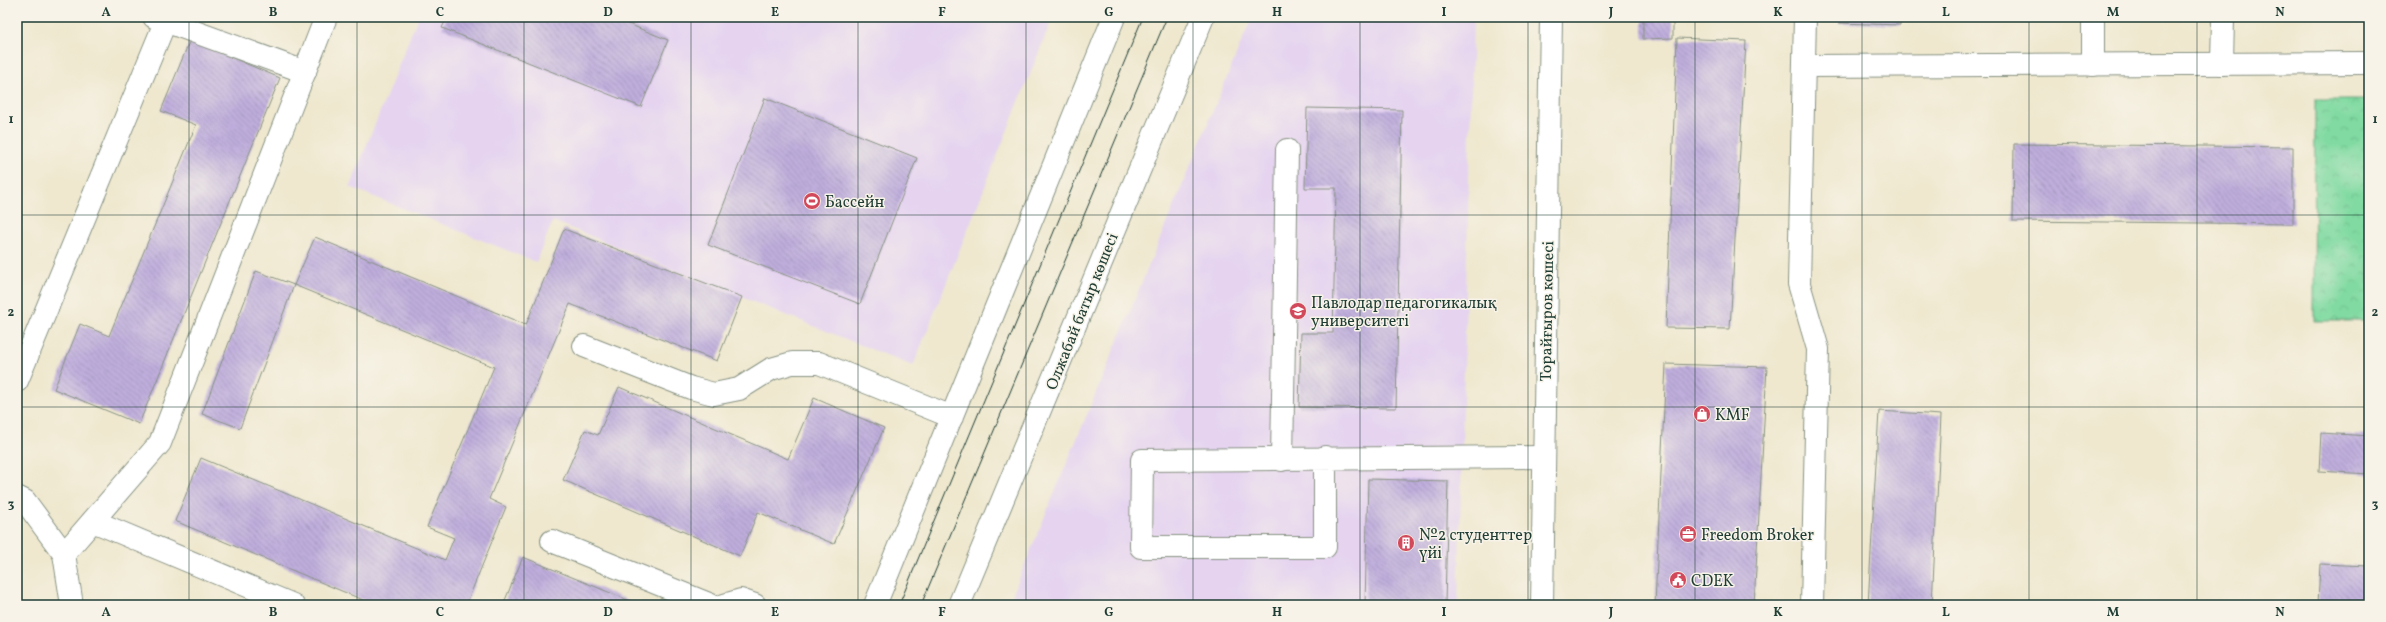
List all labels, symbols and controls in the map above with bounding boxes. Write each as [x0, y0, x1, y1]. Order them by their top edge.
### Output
text: A [101, 4, 111, 22]
text: B [269, 4, 278, 22]
text: C [436, 4, 444, 22]
text: D [603, 4, 613, 22]
text: E [771, 4, 779, 22]
text: F [938, 4, 946, 22]
text: G [1104, 4, 1114, 22]
text: H [1272, 4, 1282, 22]
text: I [1442, 4, 1447, 22]
text: J [1608, 4, 1614, 22]
text: K [1773, 4, 1783, 22]
text: L [1942, 4, 1950, 22]
text: M [2107, 4, 2120, 22]
text: N [2275, 4, 2285, 22]
text: 1 [8, 111, 14, 129]
text: 1 [2372, 111, 2378, 129]
sports icon: Бассейн [802, 191, 822, 211]
place label: Бассейн [825, 192, 884, 214]
street label: Олжабай батыр көшесі [1041, 230, 1125, 394]
street label: Торайғыров көшесі [1536, 240, 1560, 381]
place label: Павлодар педагогикалық университеті [1311, 293, 1497, 333]
school or university icon: Павлодар педагогикалық университеті [1288, 301, 1308, 321]
text: 2 [8, 304, 15, 322]
text: 2 [2372, 304, 2379, 322]
shop icon: KMF [1692, 404, 1712, 424]
place label: KMF [1715, 405, 1750, 427]
text: 3 [8, 496, 15, 514]
text: 3 [2372, 496, 2379, 514]
office icon: Freedom Broker [1678, 524, 1698, 544]
place label: №2 студенттер үйі [1419, 525, 1532, 565]
place label: Freedom Broker [1701, 525, 1814, 547]
building icon: №2 студенттер үйі [1396, 533, 1416, 553]
public building icon: CDEK [1668, 570, 1688, 590]
place label: CDEK [1691, 571, 1734, 593]
text: A [101, 604, 111, 622]
text: B [269, 604, 278, 622]
text: C [436, 604, 444, 622]
text: D [603, 604, 613, 622]
text: E [771, 604, 779, 622]
text: F [938, 604, 946, 622]
text: G [1104, 604, 1114, 622]
text: H [1272, 604, 1282, 622]
text: I [1442, 604, 1447, 622]
text: J [1608, 604, 1614, 622]
text: K [1773, 604, 1783, 622]
text: L [1942, 604, 1950, 622]
text: M [2107, 604, 2120, 622]
text: N [2275, 604, 2285, 622]

